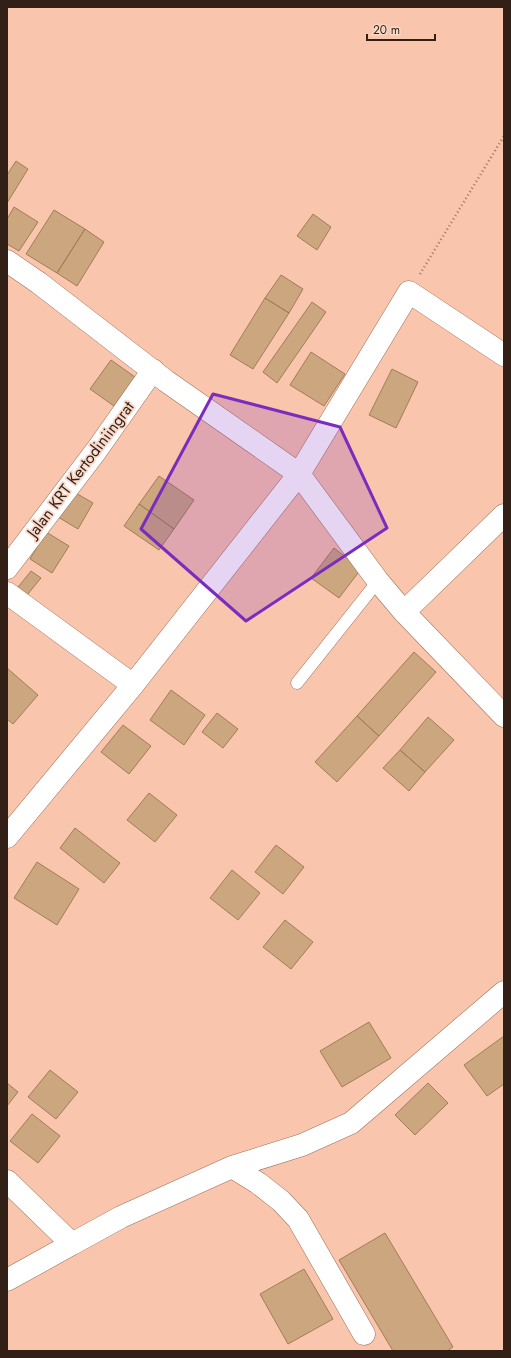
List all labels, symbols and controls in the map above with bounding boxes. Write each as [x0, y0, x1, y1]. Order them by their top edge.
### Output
scale bar [367, 16, 435, 42]
text: 20 m [373, 21, 400, 39]
street label: Jalan KRT Kertodiniingrat [20, 396, 140, 544]

